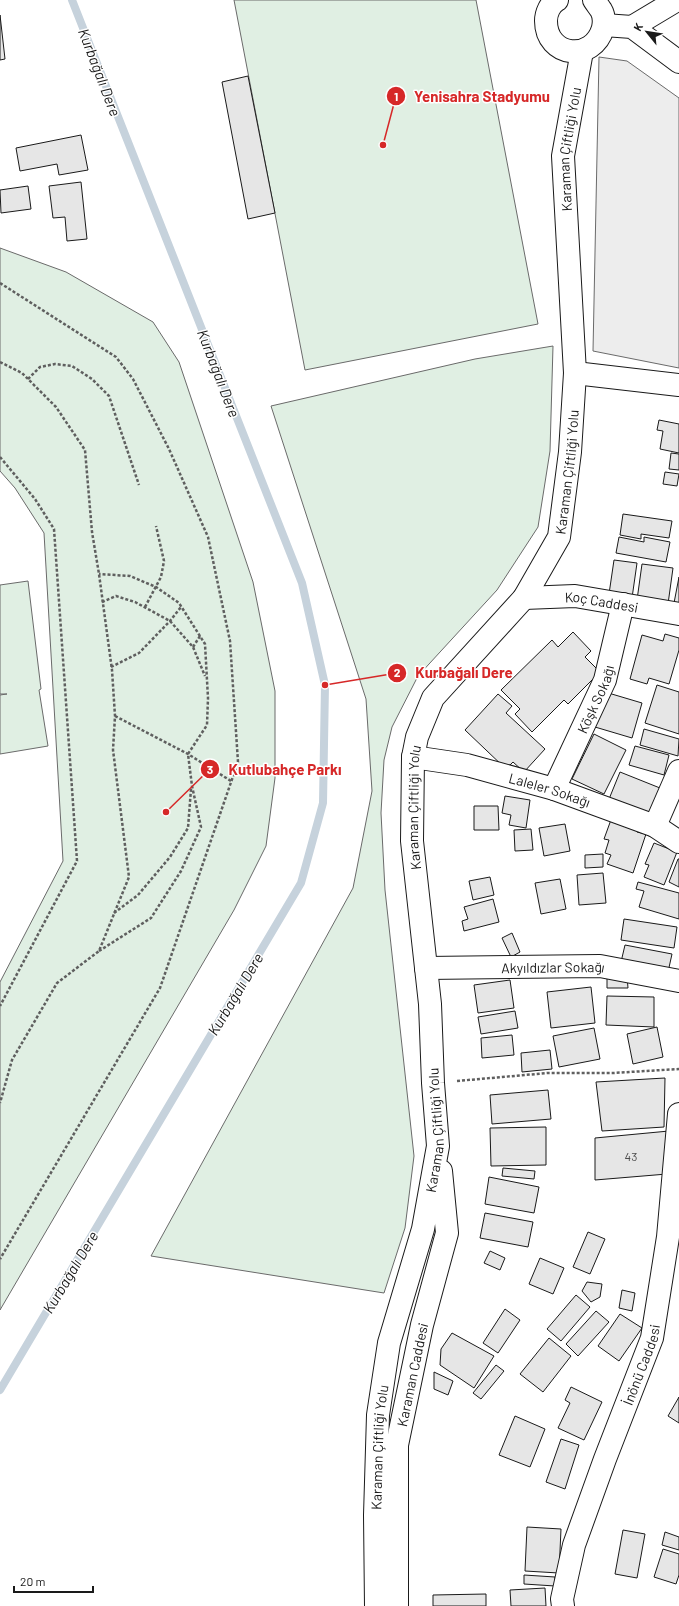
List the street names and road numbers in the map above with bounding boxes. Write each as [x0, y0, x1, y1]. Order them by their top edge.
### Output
street label: Karaman Çiftliği Yolu [554, 86, 584, 212]
street label: Karaman Çiftliği Yolu [551, 409, 581, 535]
street label: Koç Caddesi [564, 587, 640, 615]
street label: Köşk Sokağı [573, 663, 617, 736]
street label: Karaman Çiftliği Yolu [403, 743, 424, 871]
street label: Laleler Sokağı [507, 769, 593, 810]
street label: Akyıldızlar Sokağı [501, 957, 606, 976]
street label: Karaman Çiftliği Yolu [421, 1067, 446, 1194]
street label: Karaman Caddesi [393, 1321, 431, 1428]
street label: İnönü Caddesi [618, 1323, 663, 1407]
street label: Karaman Çiftliği Yolu [367, 1383, 391, 1510]

